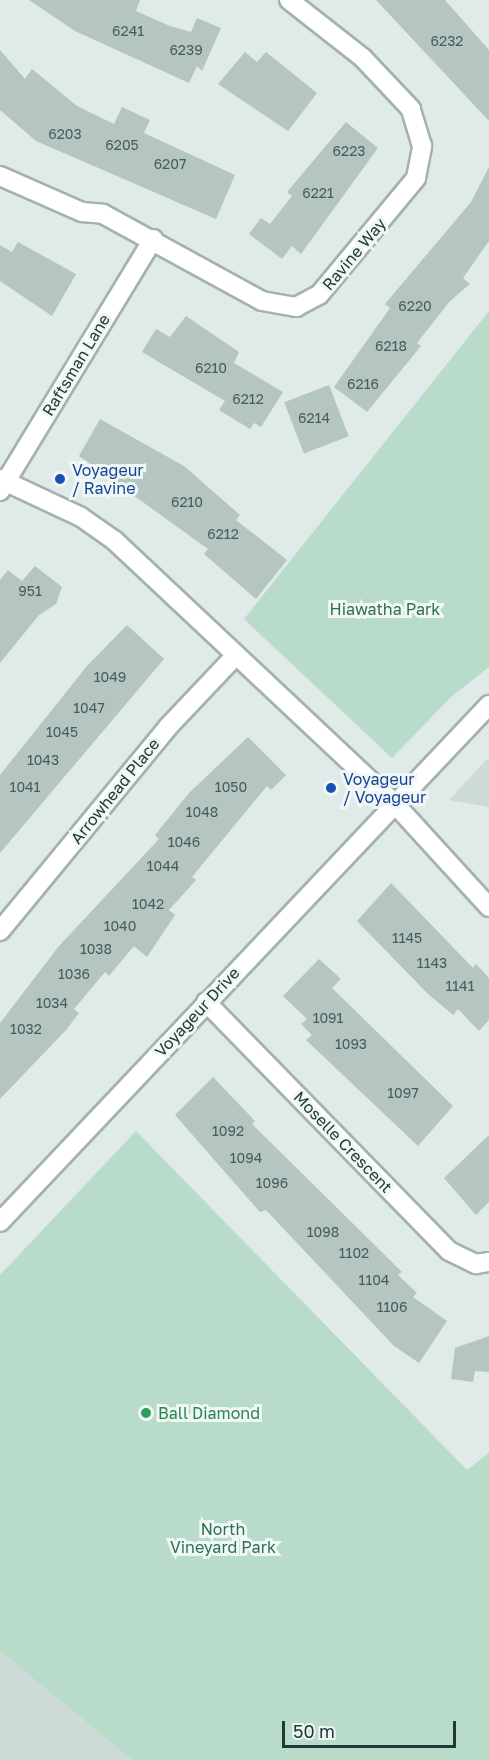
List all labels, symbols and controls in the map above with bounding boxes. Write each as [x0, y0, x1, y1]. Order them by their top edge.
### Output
house number: 6241 [112, 23, 144, 39]
house number: 6232 [431, 33, 463, 49]
house number: 6239 [169, 42, 203, 58]
house number: 6203 [48, 126, 82, 142]
house number: 6205 [105, 137, 139, 153]
house number: 6223 [333, 143, 365, 159]
house number: 6207 [154, 156, 186, 172]
house number: 6221 [302, 185, 334, 201]
street label: Ravine Way [318, 214, 390, 294]
house number: 6220 [398, 298, 432, 314]
street label: Raftsman Lane [38, 311, 114, 419]
house number: 6218 [375, 338, 407, 354]
house number: 6210 [195, 360, 227, 376]
house number: 6216 [347, 376, 379, 392]
house number: 6212 [232, 391, 264, 407]
house number: 6214 [298, 410, 330, 426]
place label: Voyageur / Ravine [72, 460, 144, 498]
marker: Voyageur / Ravine [53, 472, 67, 486]
house number: 6210 [171, 494, 203, 510]
house number: 6212 [207, 526, 239, 542]
house number: 951 [18, 583, 42, 599]
park label: Hiawatha Park [330, 599, 440, 619]
house number: 1049 [94, 669, 126, 685]
house number: 1047 [73, 700, 105, 716]
house number: 1045 [46, 724, 78, 740]
street label: Arrowhead Place [67, 734, 163, 848]
house number: 1043 [27, 752, 59, 768]
place label: Voyageur / Voyageur [343, 769, 426, 807]
house number: 1041 [10, 779, 40, 795]
house number: 1050 [215, 779, 247, 795]
marker: Voyageur / Voyageur [324, 781, 338, 795]
house number: 1048 [186, 804, 218, 820]
house number: 1046 [168, 834, 200, 850]
house number: 1044 [147, 858, 179, 874]
house number: 1042 [132, 896, 164, 912]
house number: 1040 [104, 918, 136, 934]
house number: 1145 [392, 930, 422, 946]
house number: 1038 [80, 941, 112, 957]
house number: 1143 [417, 955, 447, 971]
street label: Voyageur Drive [151, 963, 243, 1061]
house number: 1036 [58, 966, 90, 982]
house number: 1141 [446, 978, 474, 994]
house number: 1034 [36, 995, 68, 1011]
house number: 1091 [313, 1010, 343, 1026]
house number: 1032 [10, 1021, 42, 1037]
house number: 1093 [335, 1036, 367, 1052]
house number: 1097 [387, 1085, 419, 1101]
street label: Moselle Crescent [290, 1087, 396, 1197]
house number: 1092 [212, 1123, 244, 1139]
house number: 1094 [230, 1150, 262, 1166]
house number: 1096 [256, 1175, 288, 1191]
house number: 1098 [307, 1224, 339, 1240]
house number: 1102 [339, 1245, 369, 1261]
house number: 1104 [359, 1272, 389, 1288]
house number: 1106 [377, 1299, 407, 1315]
place label: Ball Diamond [158, 1403, 260, 1423]
marker: Ball Diamond [139, 1406, 153, 1420]
park label: North Vineyard Park [170, 1519, 276, 1557]
scale bar [285, 1709, 459, 1747]
text: 50 m [293, 1720, 335, 1742]

